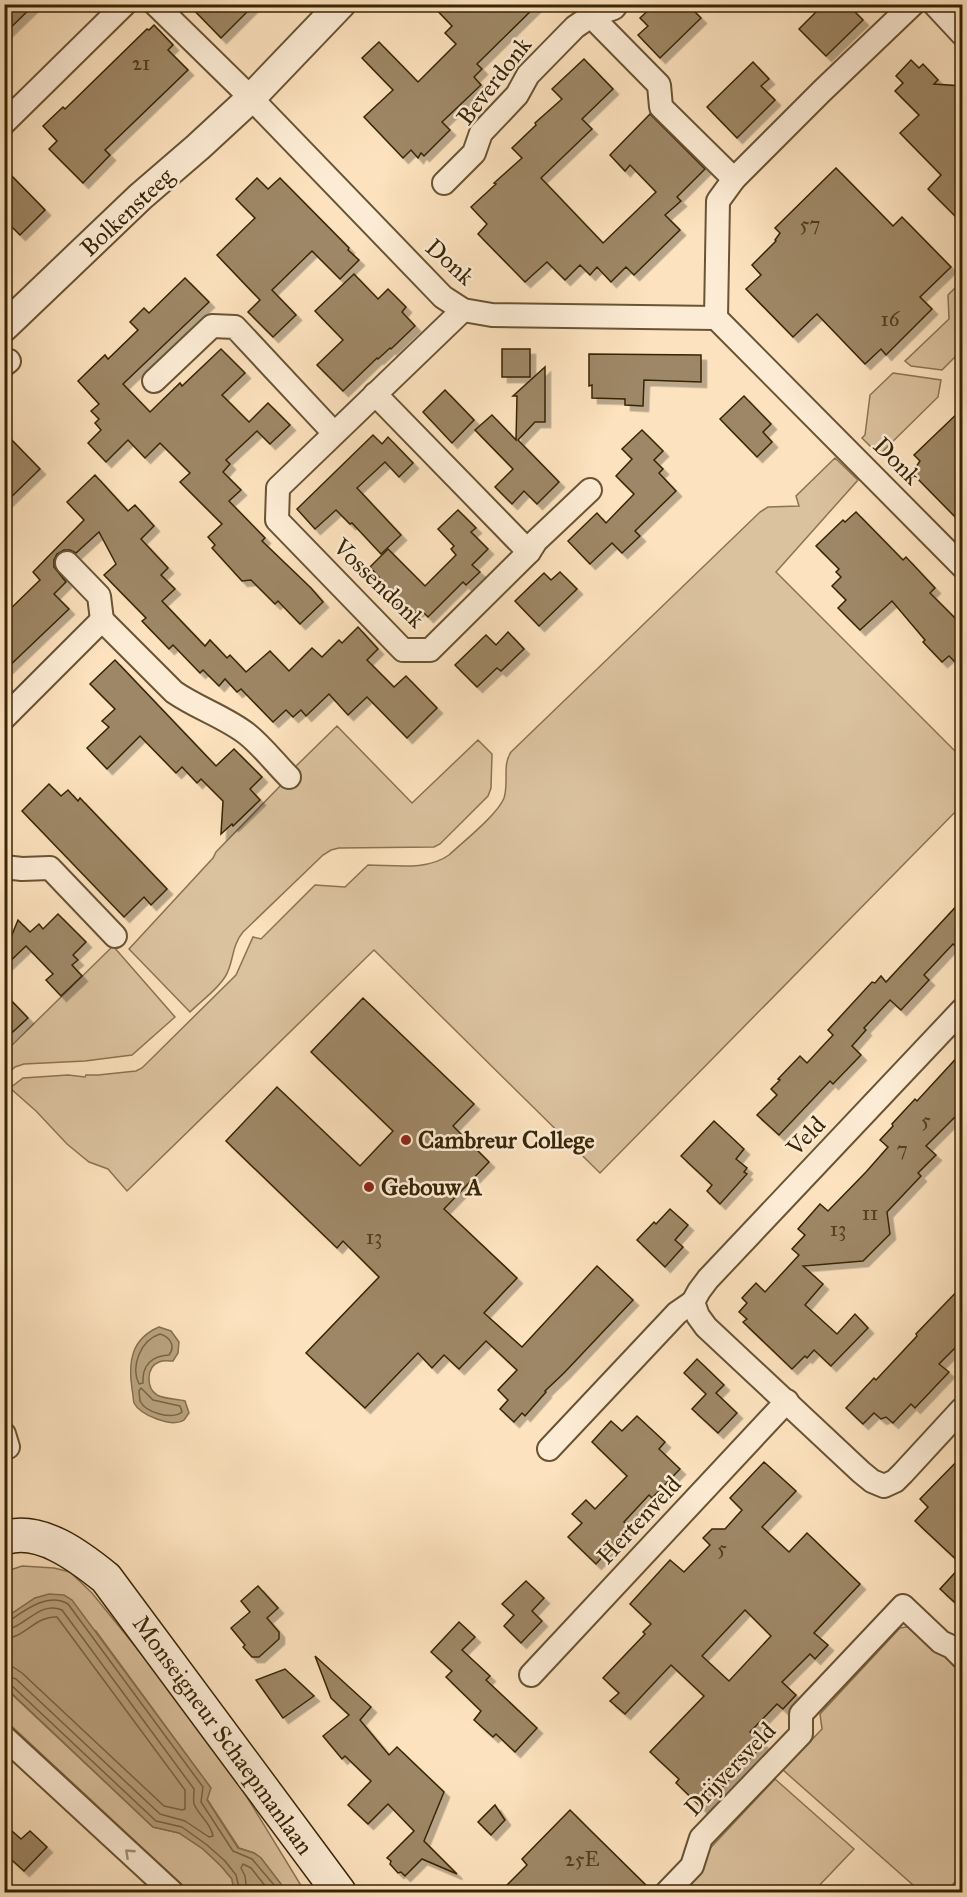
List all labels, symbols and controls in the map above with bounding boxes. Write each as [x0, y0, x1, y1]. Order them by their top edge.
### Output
street label: Beverdonk [450, 30, 538, 131]
house number: 21 [132, 50, 150, 76]
street label: Bolkensteeg [74, 161, 181, 263]
house number: 57 [800, 211, 820, 237]
street label: Donk [419, 232, 481, 292]
house number: 16 [880, 306, 901, 332]
street label: Donk [867, 431, 928, 492]
street label: Vossendonk [326, 531, 432, 635]
house number: 5 [921, 1107, 931, 1133]
street label: Veld [779, 1110, 832, 1163]
place label: Cambreur College [418, 1125, 595, 1155]
marker: Cambreur College [399, 1133, 413, 1147]
house number: 7 [896, 1136, 908, 1162]
place label: Gebouw A [381, 1172, 483, 1202]
marker: Gebouw A [362, 1180, 376, 1194]
house number: 11 [862, 1200, 878, 1226]
house number: 13 [830, 1216, 846, 1242]
house number: 13 [366, 1224, 382, 1250]
street label: Hertenveld [590, 1469, 688, 1571]
house number: 5 [717, 1535, 727, 1561]
street label: Monseigneur Schaepmanlaan [126, 1609, 320, 1861]
street label: Drijversveld [678, 1716, 782, 1822]
house number: 25E [564, 1846, 600, 1872]
one-way arrow [125, 1849, 136, 1860]

